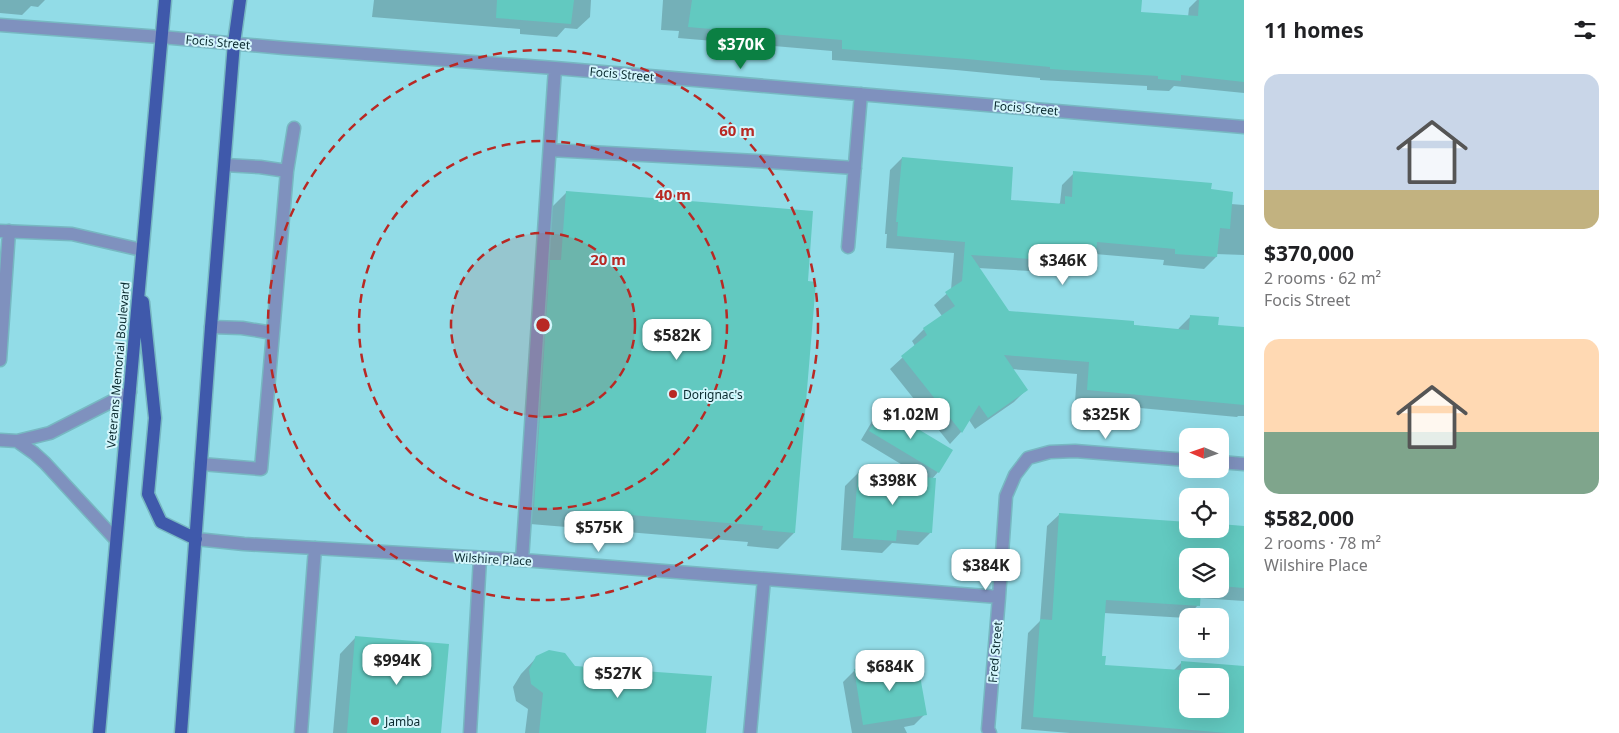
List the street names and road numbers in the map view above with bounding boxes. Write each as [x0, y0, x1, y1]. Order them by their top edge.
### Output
street label: Focis Street [185, 31, 252, 53]
street label: Focis Street [589, 63, 656, 85]
street label: Focis Street [993, 97, 1060, 119]
street label: Veterans Memorial Boulevard [102, 281, 134, 449]
street label: Wilshire Place [454, 548, 533, 570]
street label: Fred Street [984, 620, 1006, 683]

